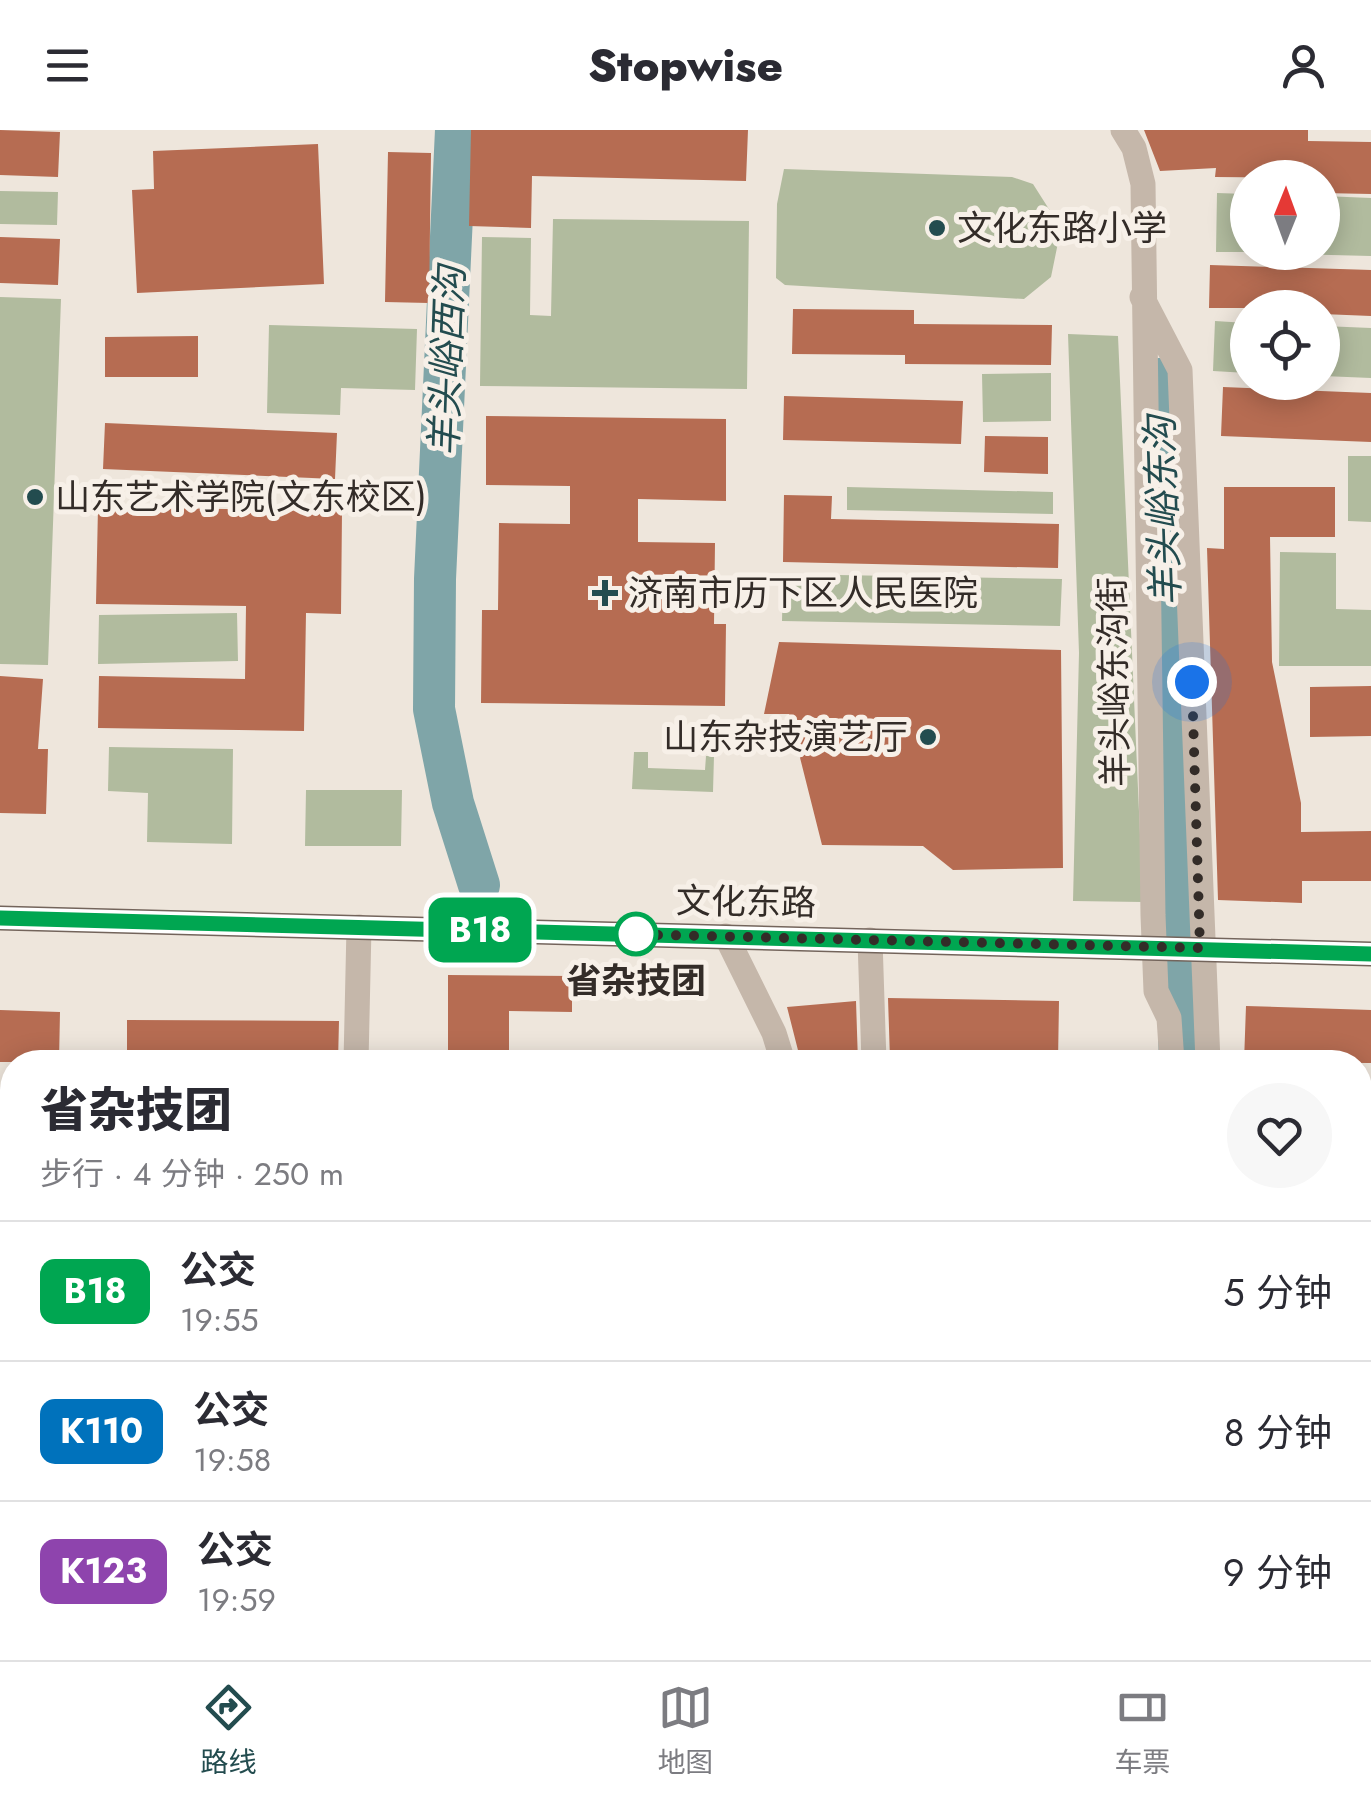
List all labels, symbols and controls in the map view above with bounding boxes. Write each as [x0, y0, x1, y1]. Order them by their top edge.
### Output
text: Stopwise [588, 33, 783, 98]
icon: menu [40, 38, 95, 93]
icon: person [1276, 38, 1331, 93]
north arrow [1230, 160, 1340, 270]
map controls [1230, 160, 1340, 400]
place label: 文化东路小学 [957, 203, 1167, 253]
marker: 文化东路小学 [926, 217, 948, 239]
water label: 羊头峪西沟 [416, 261, 477, 457]
button: locate [1230, 290, 1340, 400]
water label: 羊头峪东沟 [1132, 411, 1193, 607]
place label: 山东艺术学院(文东校区) [55, 472, 427, 522]
marker: 山东艺术学院(文东校区) [24, 486, 46, 508]
place label: 济南市历下区人民医院 [628, 568, 978, 618]
street label: 羊头峪东沟街 [1087, 577, 1141, 787]
marker: 济南市历下区人民医院 [592, 580, 618, 606]
your location [1167, 657, 1217, 707]
place label: 山东杂技演艺厅 [663, 712, 908, 762]
marker: 山东杂技演艺厅 [917, 726, 939, 748]
street label: 文化东路 [676, 876, 816, 928]
line badge: B18 [422, 898, 538, 962]
text: B18 [448, 905, 512, 955]
marker: 省杂技团 [615, 913, 657, 955]
place label: 省杂技团 [566, 956, 706, 1006]
text: 省杂技团 [40, 1076, 232, 1145]
button: heart [1227, 1083, 1332, 1188]
text: 步行 · 4 分钟 · 250 m [40, 1151, 344, 1197]
text: 公交 [180, 1242, 256, 1297]
text: 5 分钟 [1223, 1265, 1332, 1320]
text: B18 [63, 1266, 127, 1316]
text: 19:55 [180, 1297, 259, 1343]
text: 公交 [193, 1382, 269, 1437]
text: 8 分钟 [1224, 1405, 1332, 1460]
text: K110 [60, 1406, 143, 1456]
text: 19:58 [193, 1437, 271, 1483]
text: 公交 [197, 1522, 273, 1577]
text: 9 分钟 [1223, 1545, 1332, 1600]
text: K123 [60, 1546, 147, 1596]
text: 19:59 [197, 1577, 276, 1623]
tab: 路线 [200, 1680, 257, 1783]
tab: 地图 [657, 1680, 714, 1783]
tab: 车票 [1114, 1680, 1171, 1783]

